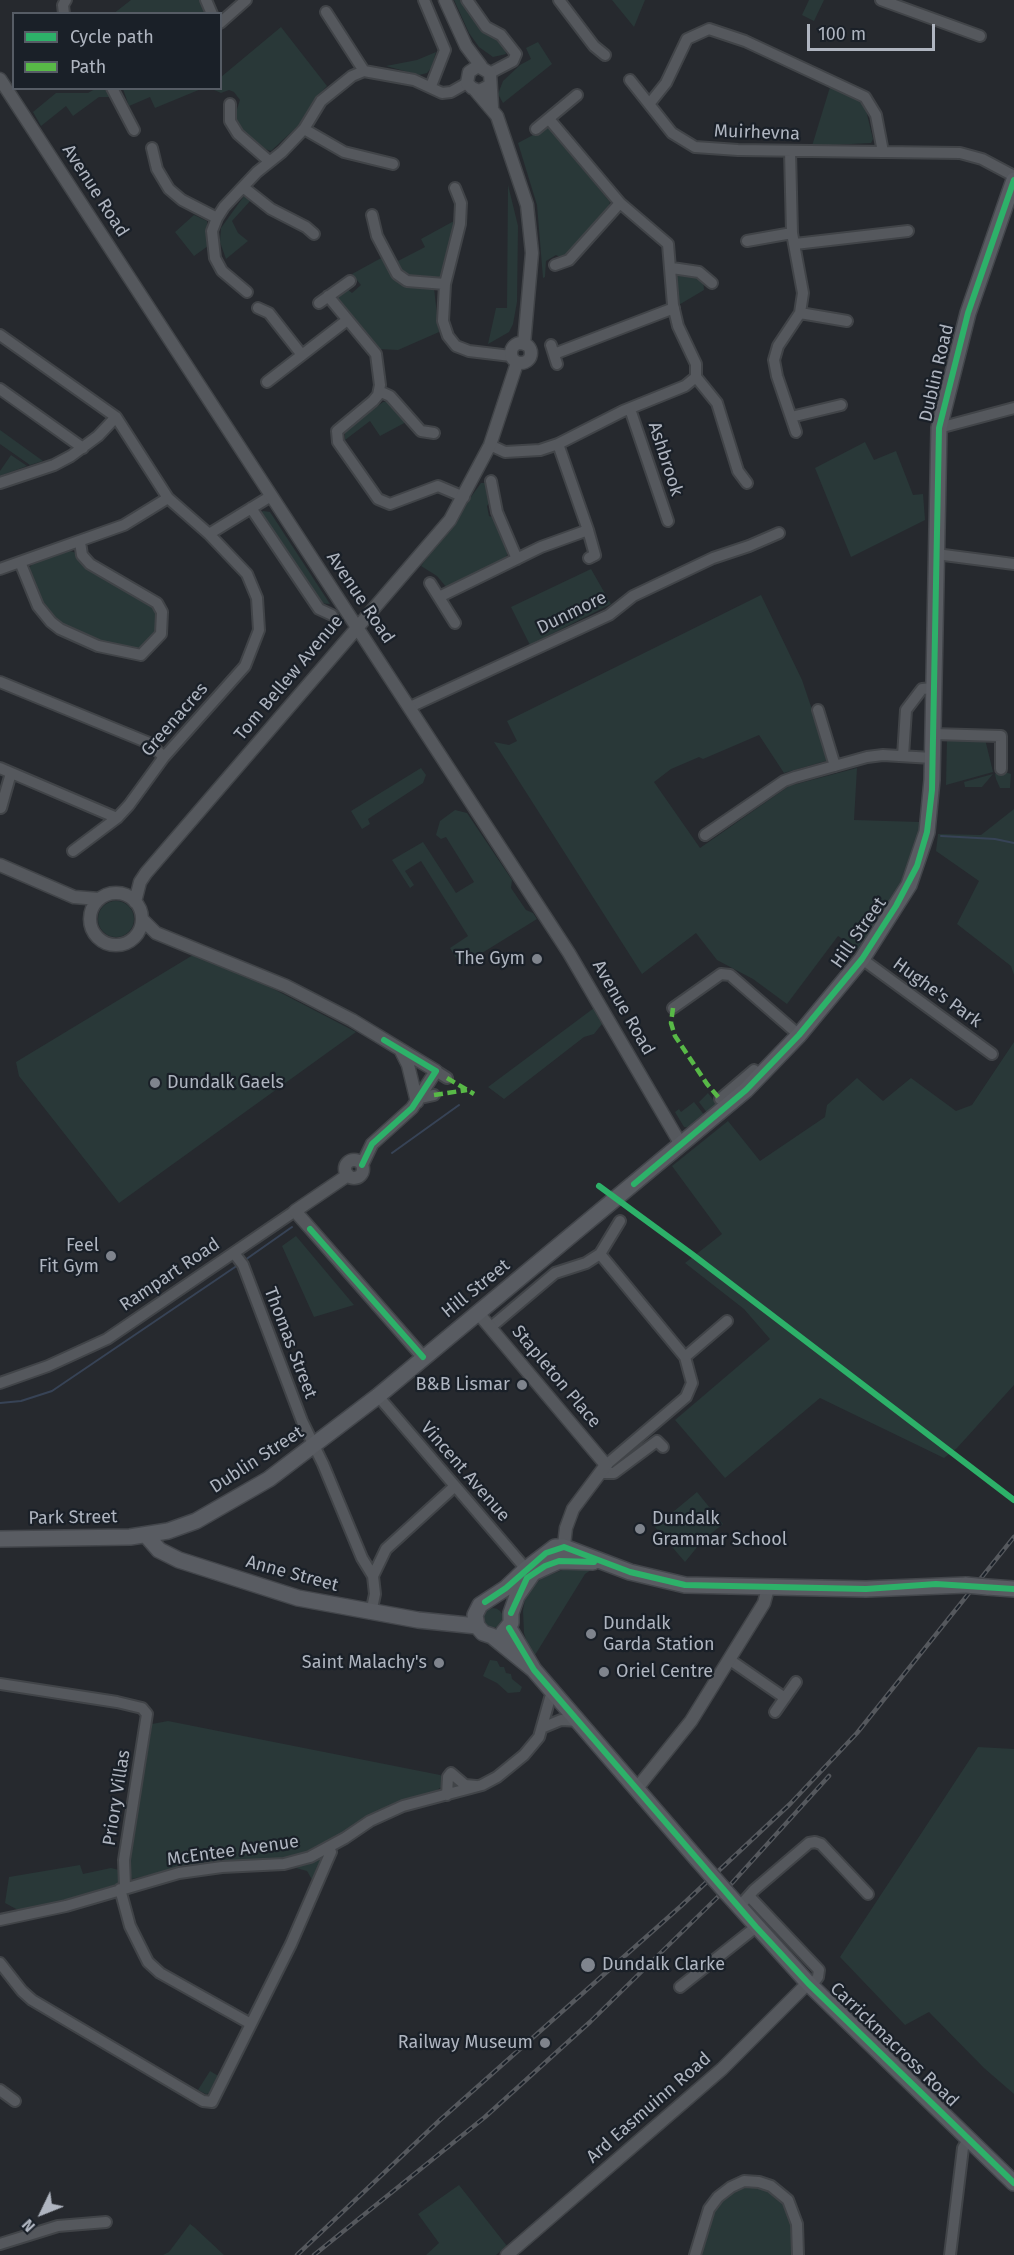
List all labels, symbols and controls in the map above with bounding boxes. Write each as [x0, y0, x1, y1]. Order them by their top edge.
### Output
legend [12, 12, 222, 90]
scale bar [810, 12, 938, 50]
text: 100 m [818, 23, 866, 45]
text: Cycle path [70, 26, 154, 48]
text: Path [70, 56, 106, 78]
street label: Muirhevna [714, 121, 800, 145]
street label: Avenue Road [57, 141, 133, 241]
street label: Dublin Road [915, 322, 959, 424]
street label: Ashbrook [643, 419, 687, 499]
street label: Avenue Road [321, 548, 399, 648]
street label: Dunmore [534, 587, 610, 639]
street label: Tom Bellew Avenue [230, 611, 348, 745]
street label: Greenacres [137, 679, 213, 761]
street label: Hill Street [827, 893, 891, 973]
place label: The Gym [455, 948, 525, 970]
marker: The Gym [530, 952, 544, 966]
street label: Hughe's Park [888, 954, 986, 1032]
street label: Avenue Road [587, 957, 659, 1059]
place label: Dundalk Gaels [167, 1072, 284, 1094]
marker: Dundalk Gaels [148, 1076, 162, 1090]
street label: Rampart Road [116, 1234, 224, 1316]
place label: Feel Fit Gym [39, 1235, 99, 1278]
marker: Feel Fit Gym [104, 1249, 118, 1263]
street label: Hill Street [438, 1255, 514, 1323]
street label: Thomas Street [259, 1284, 321, 1402]
street label: Stapleton Place [507, 1321, 605, 1433]
place label: B&B Lismar [416, 1374, 510, 1396]
marker: B&B Lismar [515, 1378, 529, 1392]
street label: Vincent Avenue [416, 1418, 514, 1526]
street label: Dublin Street [206, 1422, 308, 1498]
street label: Park Street [28, 1506, 118, 1530]
place label: Dundalk Grammar School [652, 1508, 787, 1550]
marker: Dundalk Grammar School [633, 1522, 647, 1536]
street label: Anne Street [243, 1551, 341, 1597]
place label: Dundalk Garda Station [603, 1613, 714, 1656]
marker: Dundalk Garda Station [584, 1627, 598, 1641]
place label: Saint Malachy's [302, 1652, 427, 1674]
marker: Saint Malachy's [432, 1656, 446, 1670]
place label: Oriel Centre [616, 1661, 713, 1683]
marker: Oriel Centre [597, 1665, 611, 1679]
street label: Priory Villas [99, 1749, 135, 1847]
street label: McEntee Avenue [166, 1831, 300, 1871]
place label: Dundalk Clarke [602, 1954, 725, 1976]
marker: Dundalk Clarke [579, 1956, 597, 1974]
street label: Carrickmacross Road [825, 1978, 963, 2112]
place label: Railway Museum [398, 2032, 533, 2054]
marker: Railway Museum [538, 2036, 552, 2050]
street label: Ard Easmuinn Road [582, 2048, 716, 2168]
north arrow [12, 2183, 72, 2243]
text: N [18, 2215, 39, 2236]

